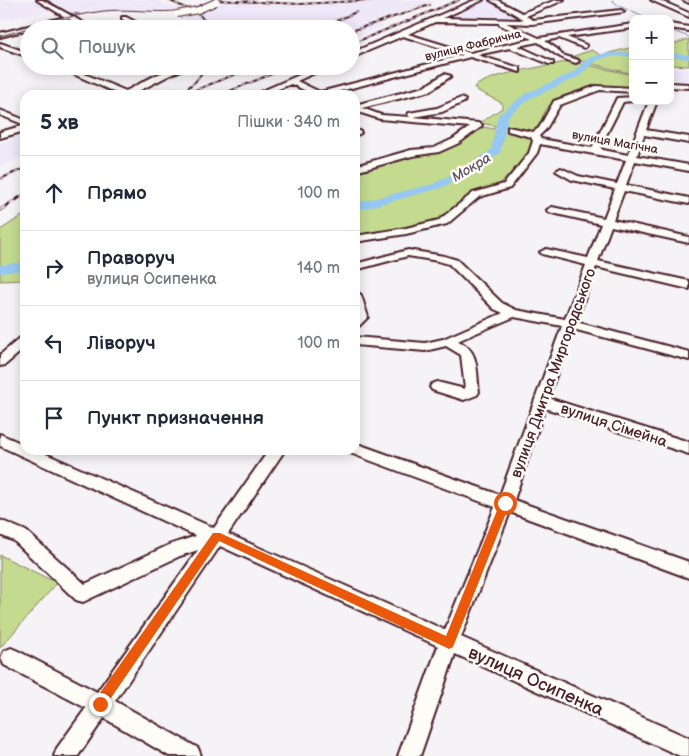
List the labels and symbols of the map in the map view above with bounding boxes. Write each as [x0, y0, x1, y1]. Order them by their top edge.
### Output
street label: вулиця Фабрична [423, 26, 523, 65]
street label: вулиця Магічна [571, 128, 659, 157]
water label: Мокра [449, 149, 494, 186]
street label: вулиця Дмитра Миргородського [507, 266, 600, 480]
street label: вулиця Сімейна [558, 399, 670, 452]
route start [494, 492, 517, 515]
street label: вулиця Осипенка [465, 642, 607, 721]
route end [89, 693, 112, 716]

